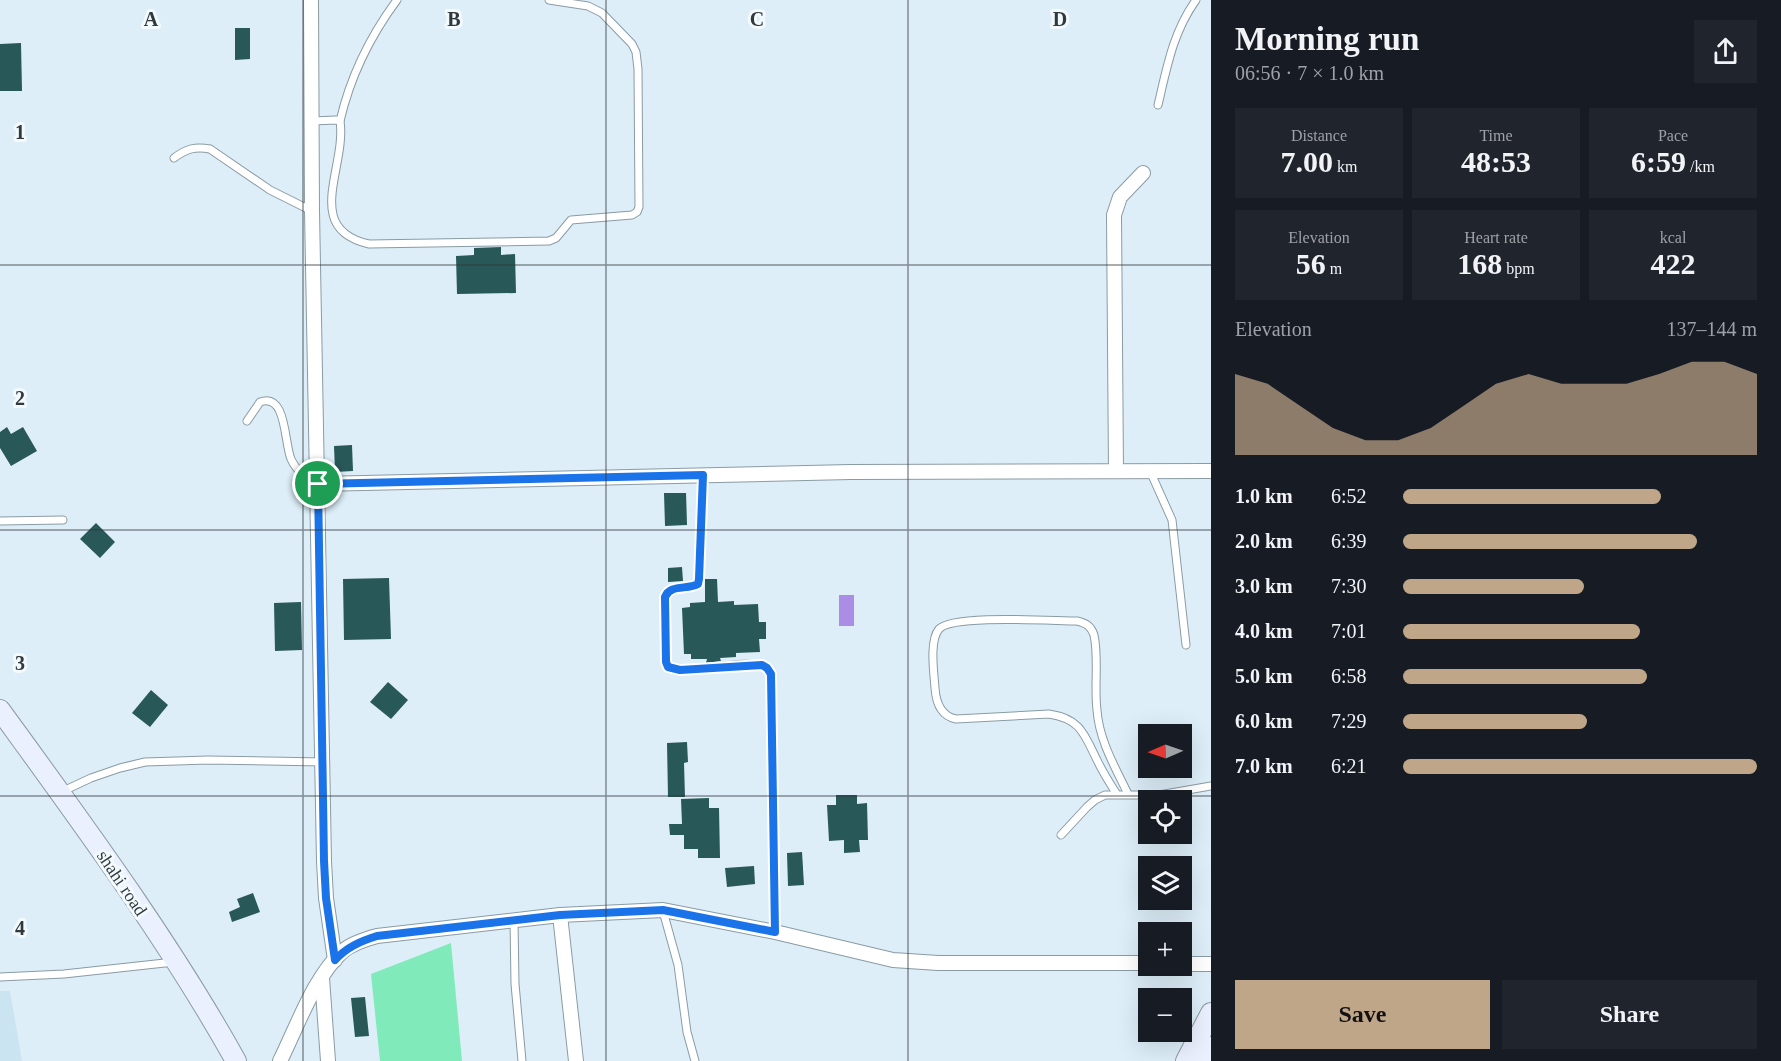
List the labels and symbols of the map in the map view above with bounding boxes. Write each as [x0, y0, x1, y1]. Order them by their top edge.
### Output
text: A [144, 8, 159, 30]
text: B [447, 8, 461, 30]
text: C [750, 8, 764, 30]
text: D [1053, 8, 1067, 30]
text: 1 [15, 121, 25, 143]
text: 2 [15, 387, 25, 409]
pin [292, 458, 343, 509]
text: 3 [15, 652, 25, 674]
north arrow [1138, 724, 1192, 778]
street label: shahi road [93, 847, 151, 919]
text: 4 [15, 917, 25, 939]

